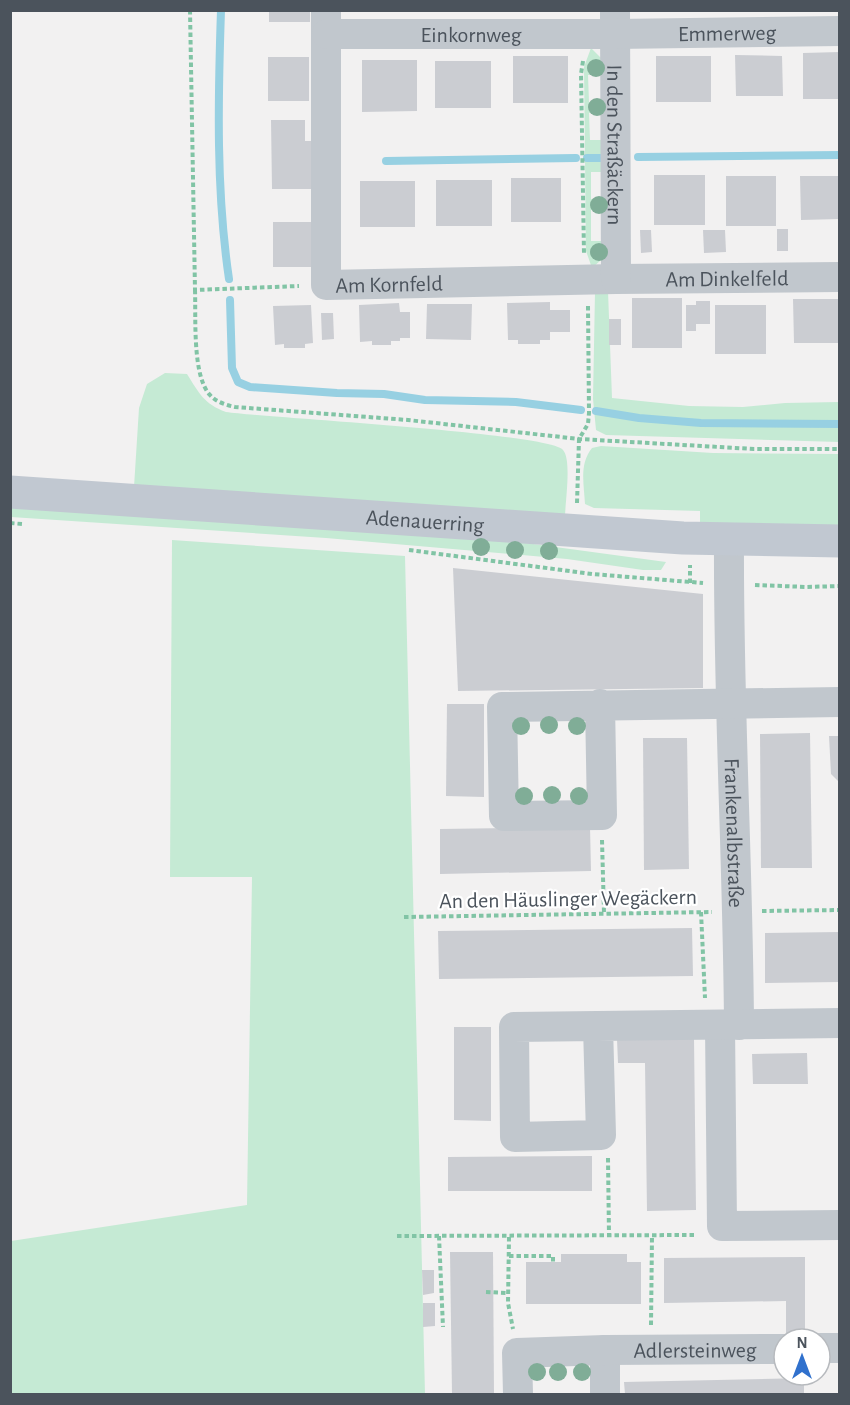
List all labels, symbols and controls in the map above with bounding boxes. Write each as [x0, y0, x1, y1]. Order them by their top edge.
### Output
street label: Emmerweg [678, 22, 776, 45]
street label: Einkornweg [421, 24, 522, 46]
street label: In den Straßäckern [603, 65, 626, 225]
street label: Am Dinkelfeld [665, 267, 789, 291]
street label: Am Kornfeld [335, 273, 443, 297]
street label: Adenauerring [365, 506, 485, 536]
street label: Frankenalbstraße [721, 758, 747, 908]
street label: An den Häuslinger Wegäckern [439, 886, 697, 912]
north arrow [772, 1327, 832, 1387]
text: N [796, 1335, 808, 1351]
street label: Adlersteinweg [633, 1339, 757, 1362]

